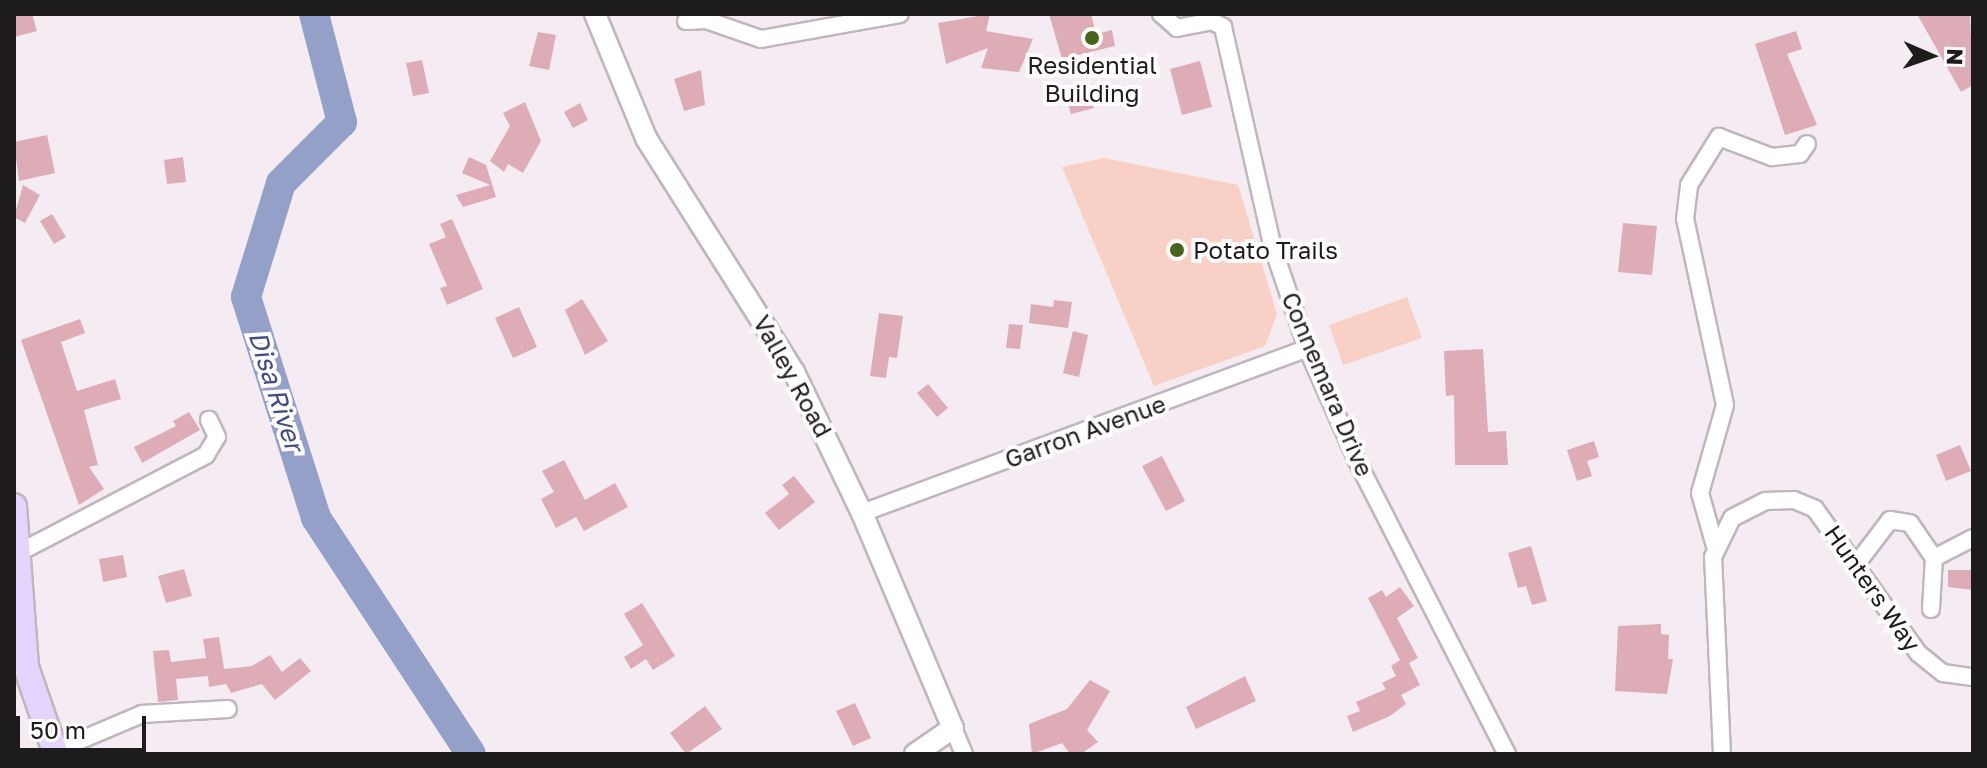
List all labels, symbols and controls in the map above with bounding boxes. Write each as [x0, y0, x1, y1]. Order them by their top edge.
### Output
north arrow [1891, 16, 1971, 96]
marker: Residential Building [1083, 29, 1101, 47]
text: N [1942, 48, 1969, 66]
place label: Residential Building [1027, 51, 1157, 107]
place label: Potato Trails [1193, 236, 1338, 264]
marker: Potato Trails [1168, 241, 1186, 259]
street label: Connemara Drive [1276, 288, 1380, 480]
street label: Valley Road [748, 310, 838, 442]
water label: Disa River [242, 327, 310, 455]
street label: Garron Avenue [1001, 389, 1169, 473]
street label: Hunters Way [1819, 519, 1927, 657]
scale bar [20, 700, 150, 750]
text: 50 m [30, 715, 86, 744]

